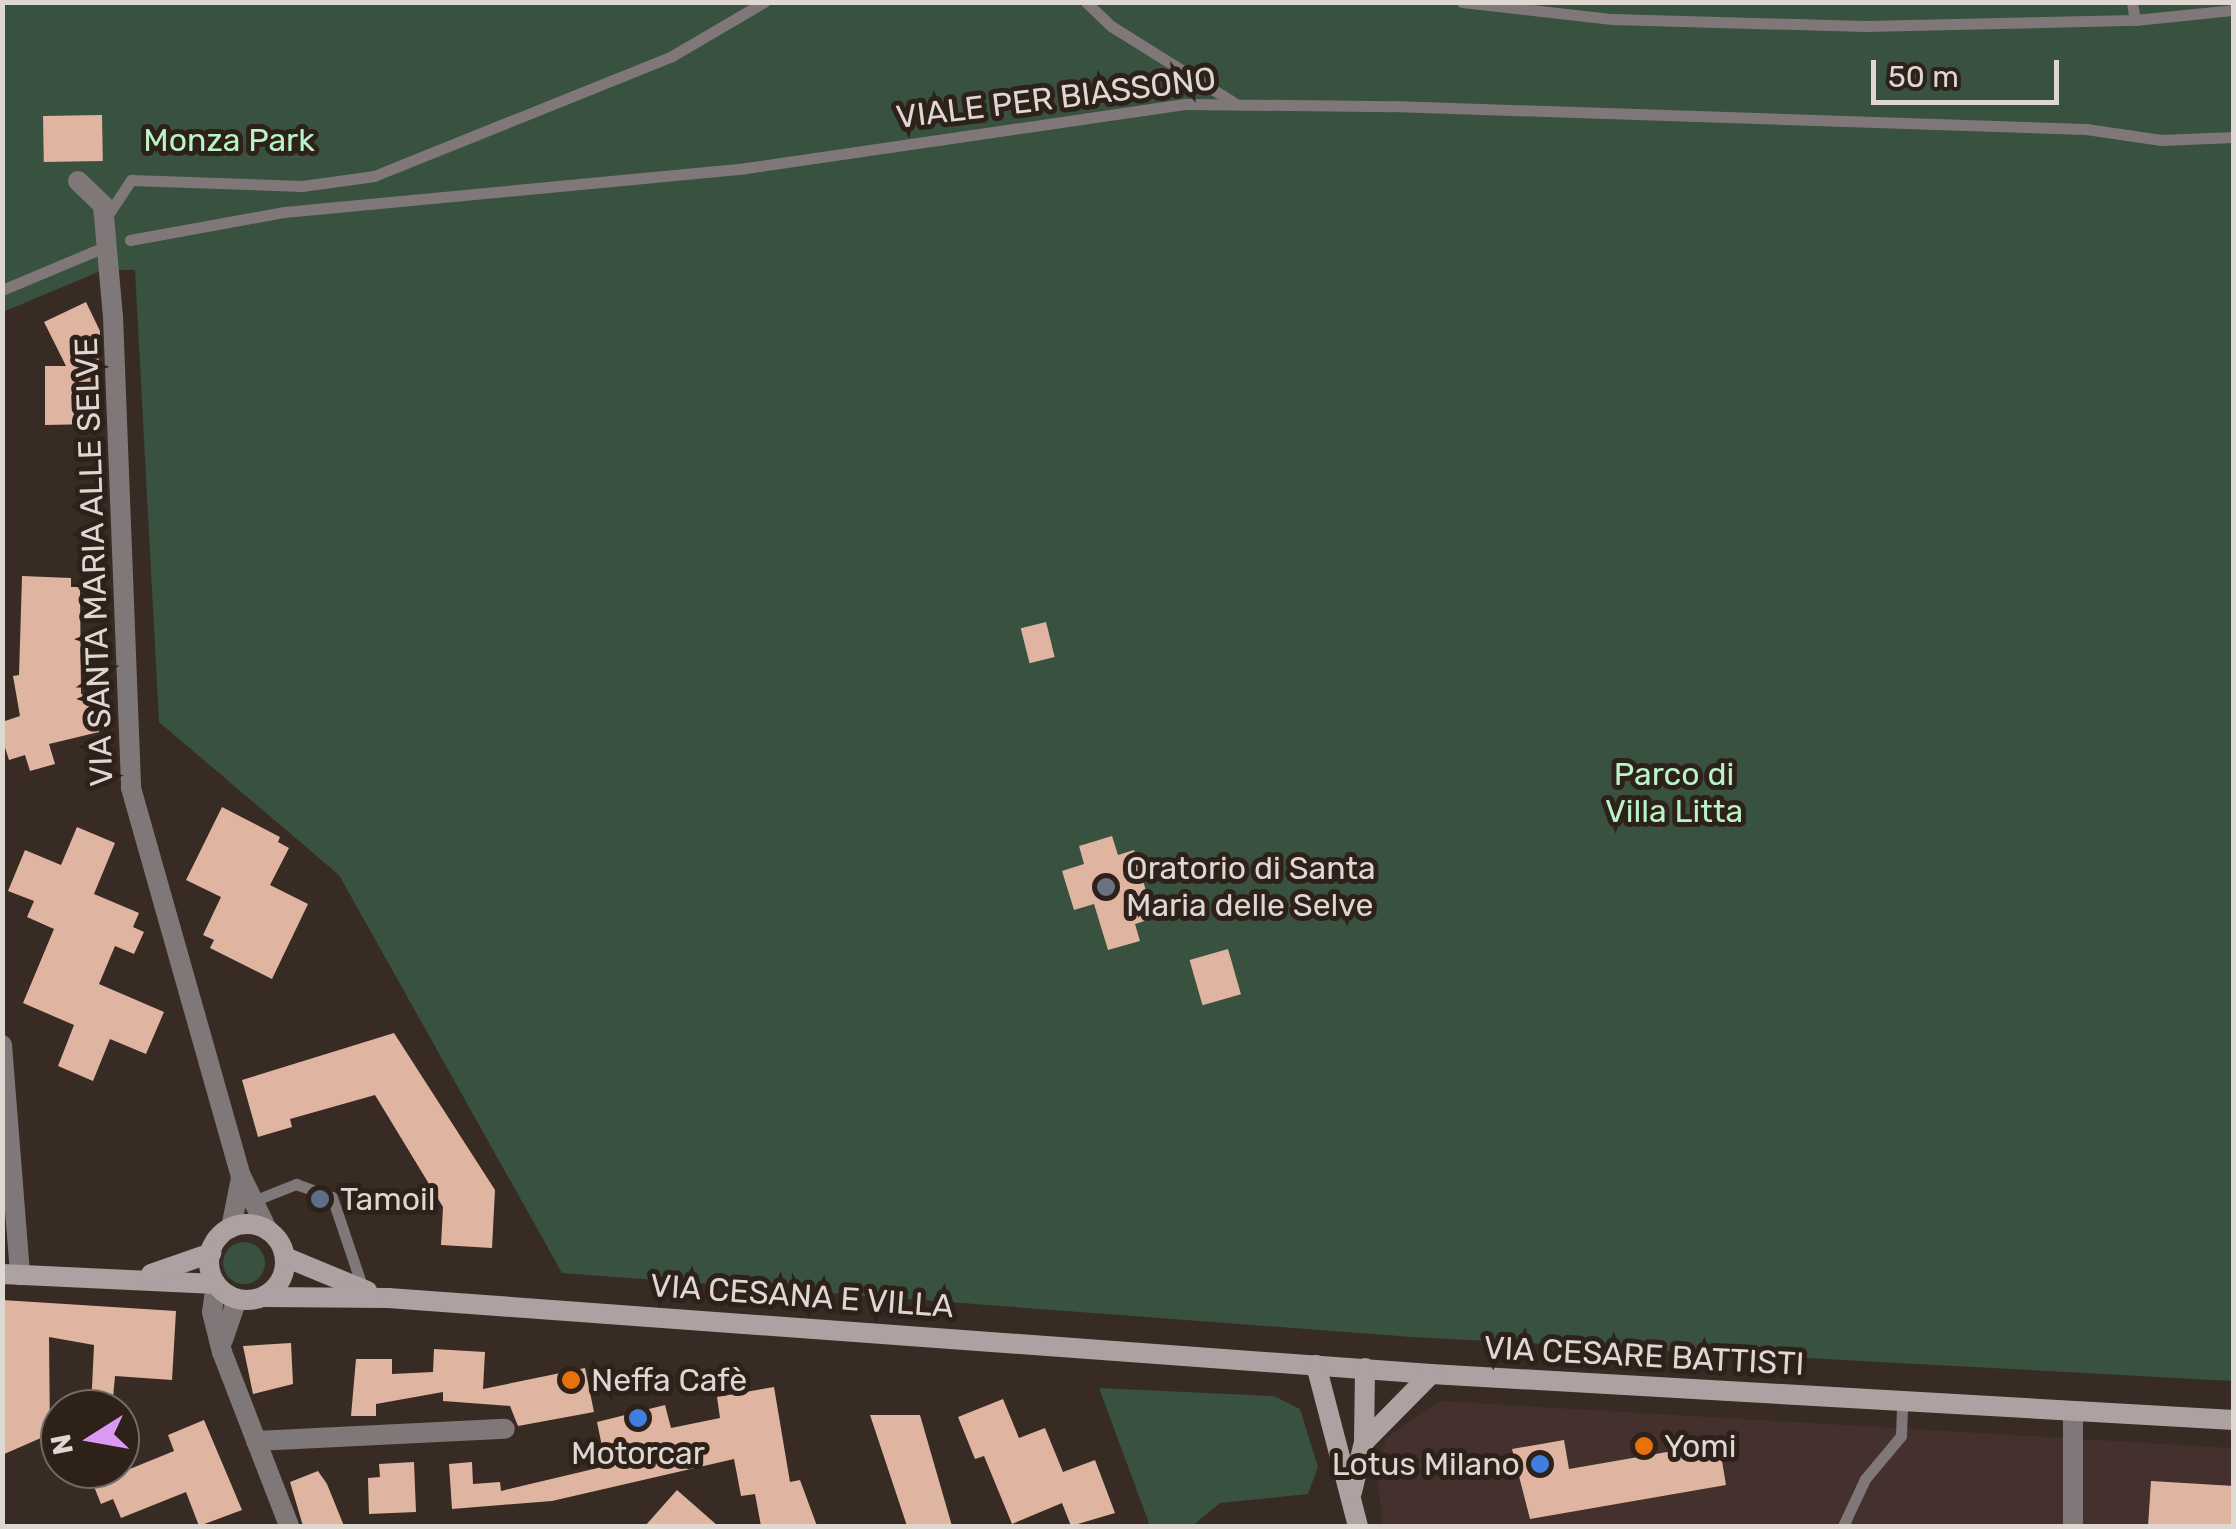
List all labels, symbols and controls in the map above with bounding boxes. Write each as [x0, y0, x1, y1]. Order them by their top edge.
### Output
scale bar [1876, 40, 2064, 102]
street label: VIALE PER BIASSONO [894, 59, 1218, 137]
text: 50 m [1888, 59, 1959, 95]
park label: Monza Park [143, 121, 315, 159]
street label: VIA SANTA MARIA ALLE SELVE [67, 335, 121, 789]
park label: Parco di Villa Litta [1605, 756, 1743, 831]
place label: Oratorio di Santa Maria delle Selve [1126, 850, 1376, 925]
marker: Oratorio di Santa Maria delle Selve [1095, 876, 1117, 898]
place label: Tamoil [340, 1180, 436, 1218]
marker: Tamoil [309, 1188, 331, 1210]
street label: VIA CESANA E VILLA [648, 1266, 956, 1326]
street label: VIA CESARE BATTISTI [1482, 1328, 1806, 1384]
place label: Neffa Cafè [591, 1361, 747, 1399]
marker: Neffa Cafè [560, 1369, 582, 1391]
north arrow [40, 1389, 140, 1489]
marker: Motorcar [627, 1407, 649, 1429]
place label: Yomi [1664, 1427, 1737, 1465]
text: N [44, 1431, 80, 1457]
place label: Motorcar [571, 1434, 705, 1472]
marker: Yomi [1633, 1435, 1655, 1457]
place label: Lotus Milano [1332, 1445, 1520, 1483]
marker: Lotus Milano [1529, 1453, 1551, 1475]

